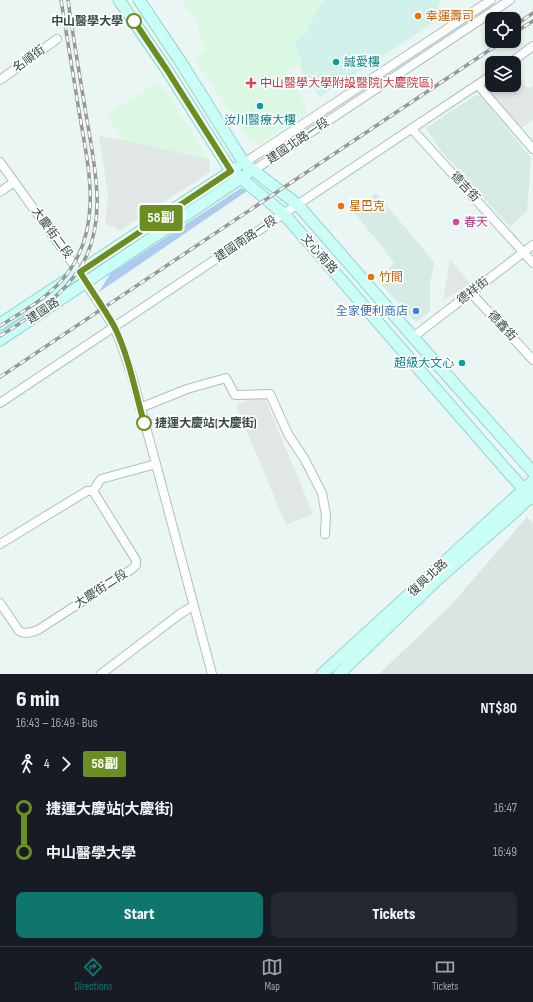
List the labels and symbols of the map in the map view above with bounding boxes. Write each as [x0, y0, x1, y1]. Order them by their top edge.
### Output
place label: 幸運壽司 [426, 9, 474, 24]
marker: 幸運壽司 [413, 11, 423, 21]
marker: 中山醫學大學 [126, 13, 142, 29]
place label: 中山醫學大學 [51, 14, 123, 29]
street label: 名順街 [10, 42, 48, 76]
place label: 誠愛樓 [344, 55, 380, 70]
marker: 誠愛樓 [331, 57, 341, 67]
place label: 中山醫學大學附設醫院(大慶院區) [260, 76, 433, 91]
marker: 中山醫學大學附設醫院(大慶院區) [245, 77, 257, 89]
marker: 汝川醫療大樓 [255, 101, 265, 111]
place label: 汝川醫療大樓 [224, 113, 296, 128]
street label: 建國北路一段 [264, 115, 332, 167]
street label: 德吉街 [447, 169, 483, 205]
place label: 星巴克 [349, 199, 385, 214]
marker: 星巴克 [336, 201, 346, 211]
street label: 大慶街二段 [28, 204, 76, 262]
line badge: 58副 [138, 205, 184, 231]
street label: 建國南路一段 [212, 213, 280, 265]
place label: 春天 [464, 215, 488, 230]
marker: 春天 [451, 217, 461, 227]
street label: 文心南路 [298, 231, 340, 277]
place label: 竹間 [379, 270, 403, 285]
marker: 竹間 [366, 272, 376, 282]
street label: 德祥街 [454, 274, 492, 308]
street label: 建國路 [24, 295, 62, 327]
place label: 全家便利商店 [336, 304, 408, 319]
marker: 全家便利商店 [411, 306, 421, 316]
street label: 德鑫街 [484, 308, 520, 344]
place label: 超級大文心 [394, 356, 454, 371]
marker: 超級大文心 [457, 358, 467, 368]
marker: 捷運大慶站(大慶街) [136, 415, 152, 431]
place label: 捷運大慶站(大慶街) [155, 416, 257, 431]
street label: 復興北路 [405, 556, 451, 600]
street label: 大慶街二段 [72, 566, 130, 612]

